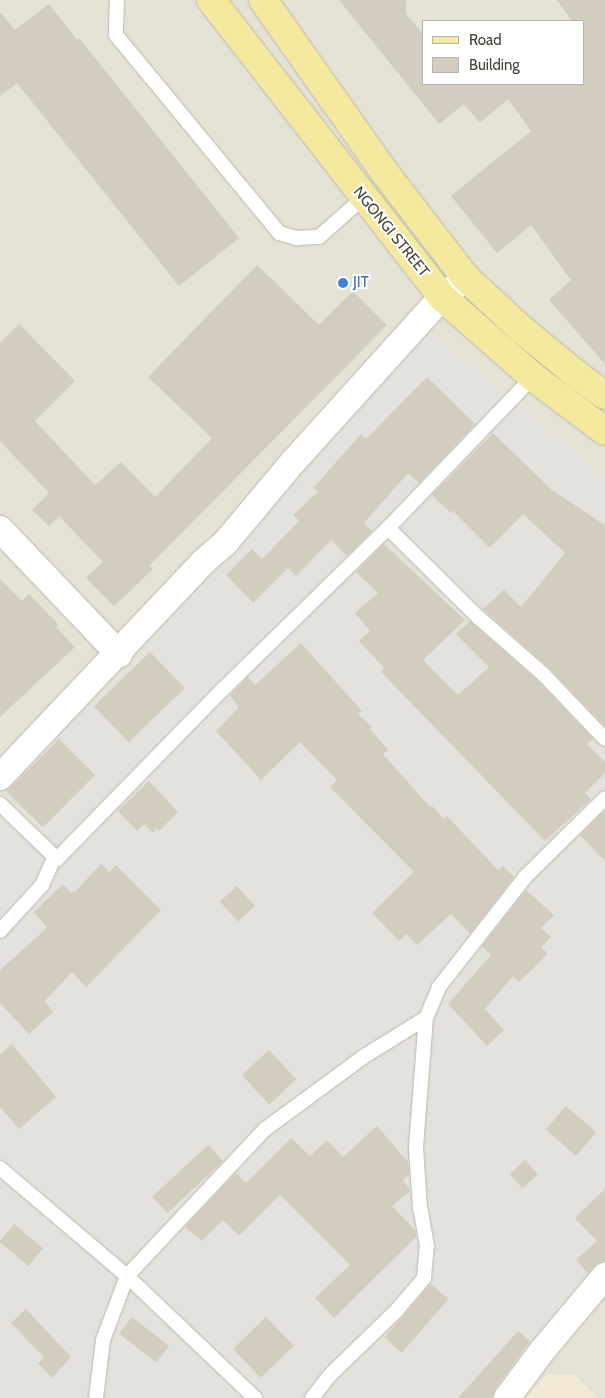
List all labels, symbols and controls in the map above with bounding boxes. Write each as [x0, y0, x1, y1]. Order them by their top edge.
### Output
legend [422, 20, 585, 85]
text: Road [469, 31, 502, 49]
text: Building [469, 56, 520, 74]
street label: NGONGI STREET [349, 183, 433, 281]
place label: JIT [353, 274, 369, 292]
marker: JIT [337, 277, 349, 289]

